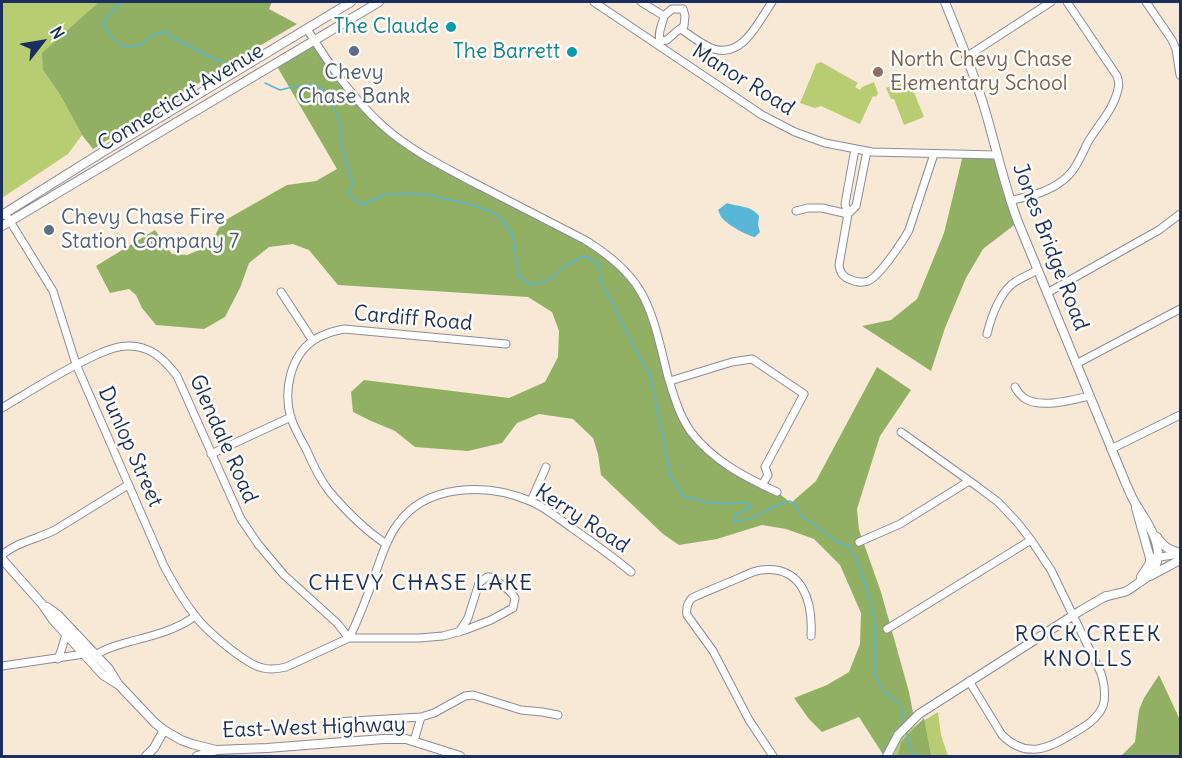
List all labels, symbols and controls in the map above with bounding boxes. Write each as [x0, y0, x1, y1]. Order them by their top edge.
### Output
north arrow [12, 12, 72, 72]
place label: The Claude [333, 14, 439, 40]
marker: The Claude [444, 20, 458, 34]
text: N [46, 23, 69, 43]
street label: Connecticut Avenue [94, 39, 268, 157]
place label: The Barrett [453, 39, 560, 65]
street label: Manor Road [687, 39, 799, 121]
marker: Chevy Chase Bank [347, 44, 361, 58]
marker: The Barrett [565, 45, 579, 59]
place label: North Chevy Chase Elementary School [890, 47, 1072, 97]
place label: Chevy Chase Bank [298, 60, 410, 110]
marker: North Chevy Chase Elementary School [871, 65, 885, 79]
street label: Jones Bridge Road [1007, 160, 1093, 334]
place label: Chevy Chase Fire Station Company 7 [61, 205, 239, 255]
marker: Chevy Chase Fire Station Company 7 [42, 223, 56, 237]
street label: Cardiff Road [353, 301, 473, 337]
street label: Glendale Road [183, 371, 263, 507]
street label: Dunlop Street [92, 383, 168, 511]
street label: Kerry Road [530, 479, 634, 559]
district label: CHEVY CHASE LAKE [308, 571, 534, 597]
district label: ROCK CREEK KNOLLS [1014, 622, 1162, 674]
street label: East-West Highway [222, 712, 406, 744]

